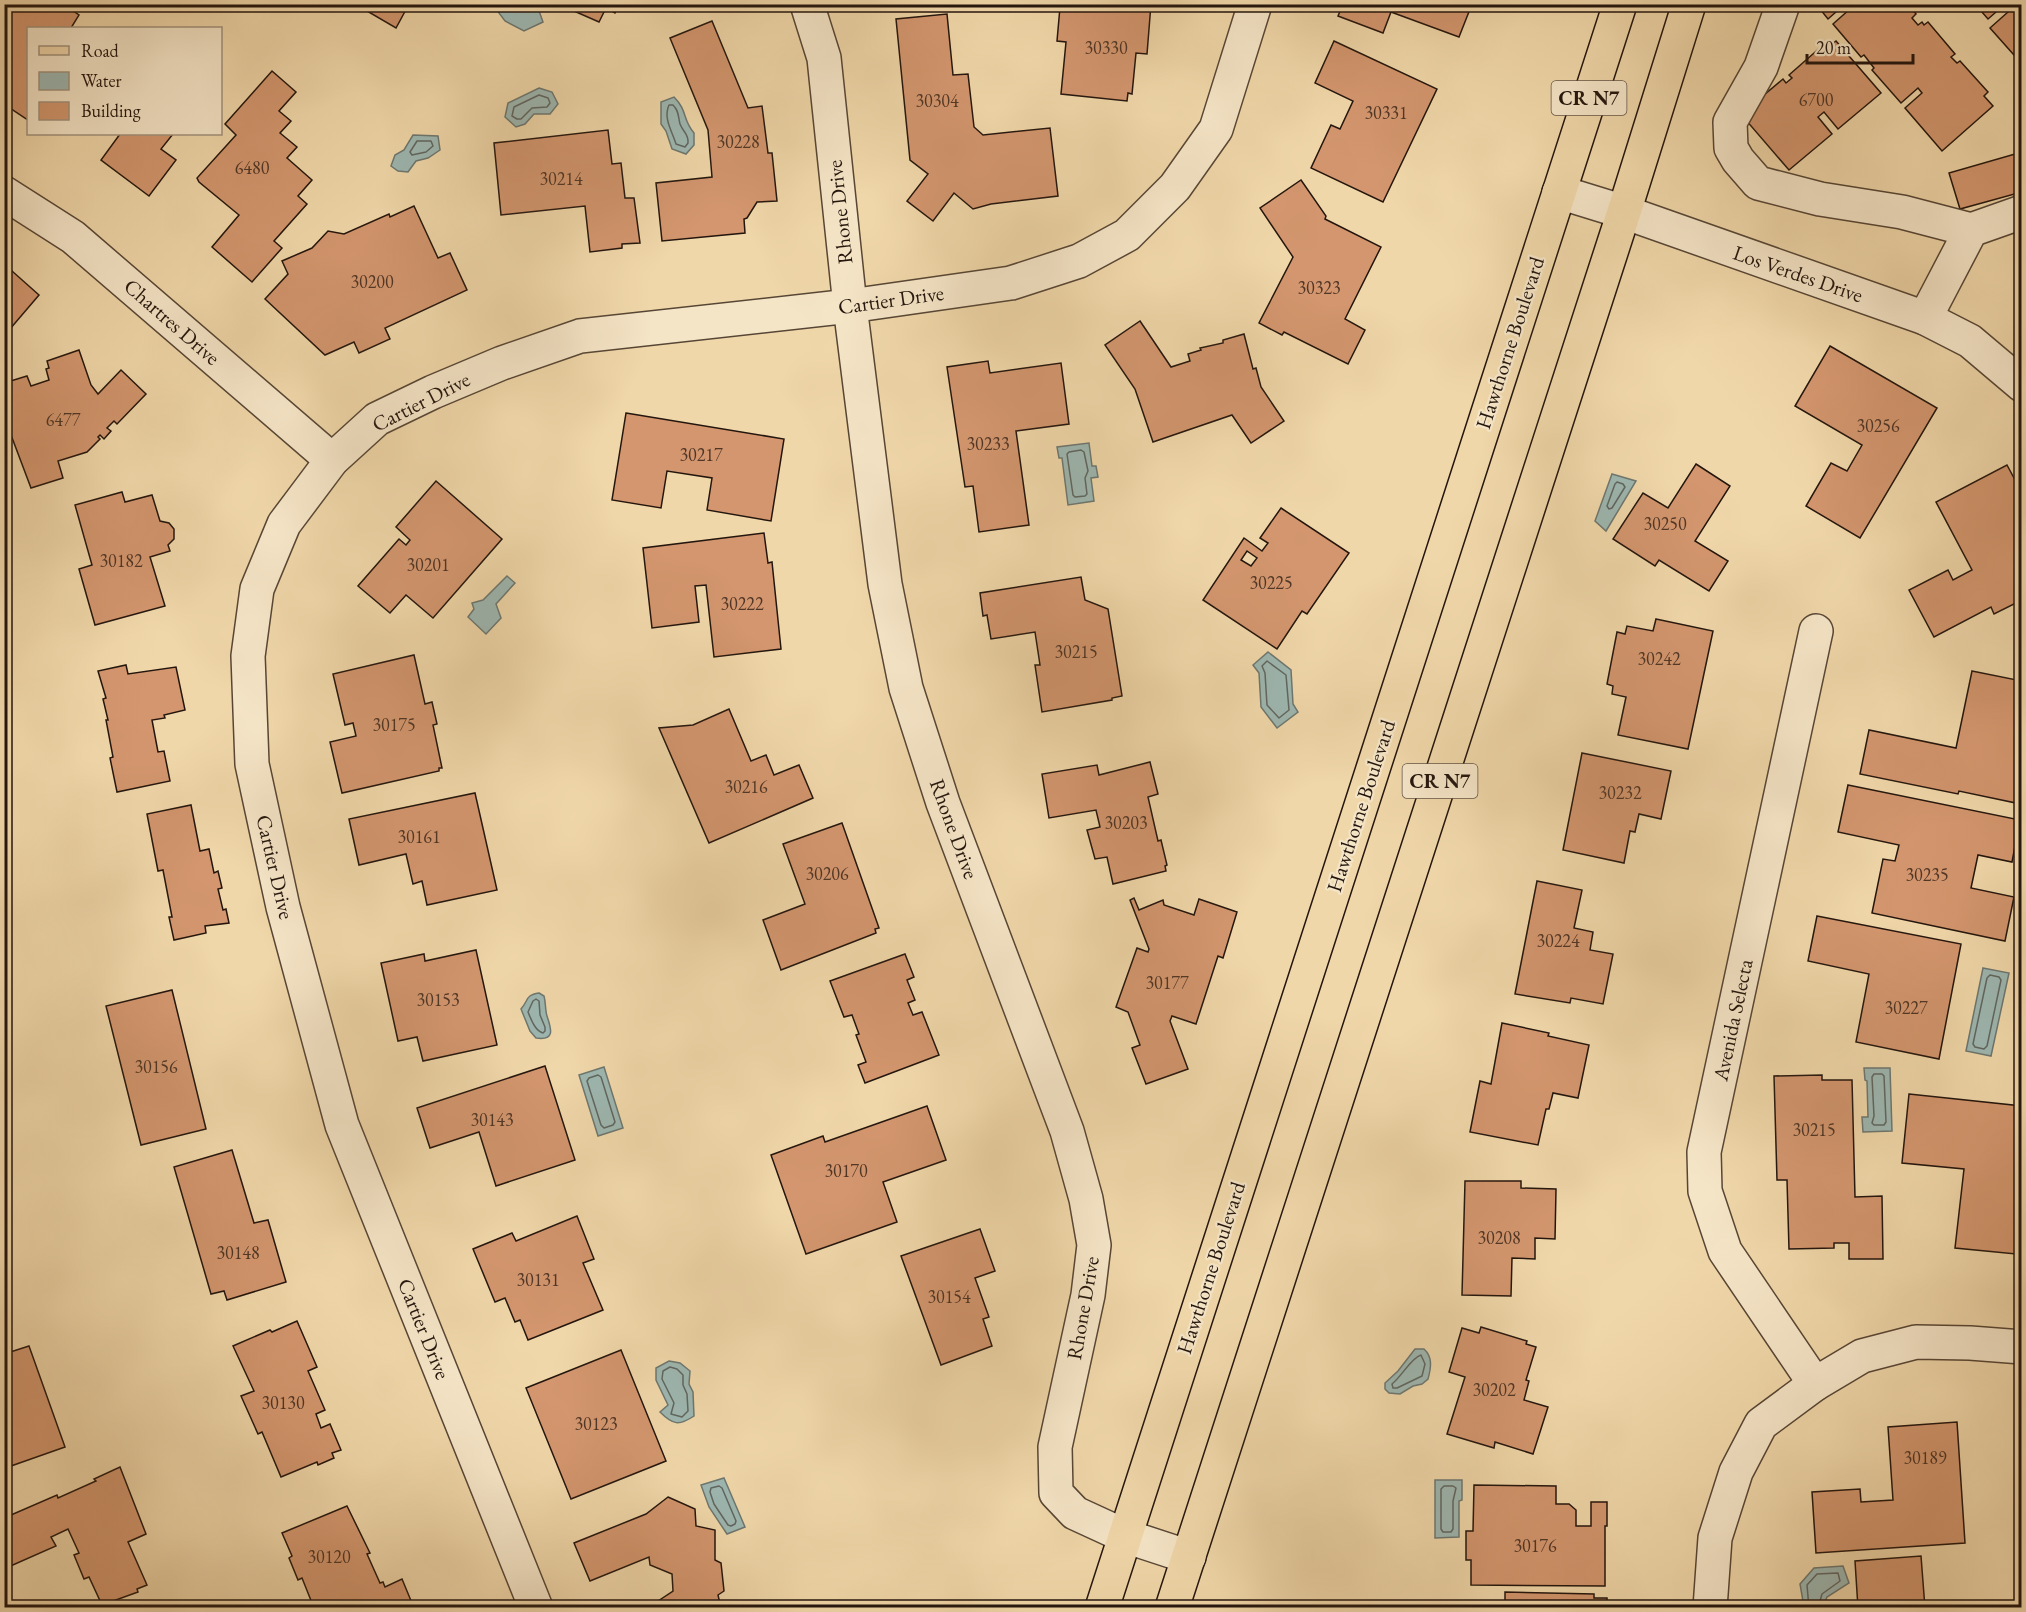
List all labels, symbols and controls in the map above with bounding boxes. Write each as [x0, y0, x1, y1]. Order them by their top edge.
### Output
legend [27, 27, 222, 135]
scale bar [1807, 27, 1914, 65]
house number: 30330 [1084, 36, 1128, 59]
text: 20 m [1816, 36, 1851, 59]
text: Road [81, 39, 120, 62]
text: Water [81, 69, 122, 92]
road number: CR N7 [1552, 81, 1626, 115]
house number: 6700 [1799, 88, 1834, 111]
house number: 30304 [915, 89, 959, 112]
text: Building [81, 99, 141, 122]
house number: 30331 [1364, 101, 1408, 124]
house number: 30228 [716, 130, 760, 153]
house number: 6480 [235, 156, 270, 179]
street label: Rhone Drive [821, 159, 858, 265]
house number: 30214 [539, 167, 583, 190]
street label: Los Verdes Drive [1730, 239, 1867, 308]
street label: Hawthorne Boulevard [1469, 253, 1550, 432]
house number: 30200 [350, 270, 394, 293]
street label: Chartres Drive [119, 272, 226, 371]
house number: 30323 [1297, 276, 1341, 299]
street label: Cartier Drive [836, 279, 945, 320]
street label: Cartier Drive [367, 365, 474, 438]
house number: 6477 [46, 408, 81, 431]
house number: 30256 [1856, 414, 1900, 437]
house number: 30233 [966, 432, 1010, 455]
house number: 30217 [679, 443, 723, 466]
house number: 30250 [1643, 512, 1687, 535]
house number: 30182 [99, 549, 143, 572]
house number: 30201 [406, 553, 450, 576]
house number: 30225 [1249, 571, 1293, 594]
house number: 30222 [720, 592, 764, 615]
house number: 30215 [1054, 640, 1098, 663]
house number: 30242 [1637, 647, 1681, 670]
house number: 30175 [372, 713, 416, 736]
street label: Hawthorne Boulevard [1320, 716, 1401, 895]
road number: CR N7 [1402, 764, 1478, 798]
house number: 30216 [724, 775, 768, 798]
street label: Rhone Drive [924, 775, 985, 883]
house number: 30232 [1598, 781, 1642, 804]
house number: 30203 [1104, 811, 1148, 834]
street label: Cartier Drive [250, 812, 301, 922]
house number: 30161 [397, 825, 441, 848]
house number: 30206 [805, 862, 849, 885]
house number: 30235 [1905, 863, 1949, 886]
house number: 30224 [1536, 929, 1580, 952]
street label: Avenida Selecta [1706, 956, 1759, 1084]
house number: 30177 [1145, 971, 1189, 994]
house number: 30153 [416, 988, 460, 1011]
house number: 30227 [1884, 996, 1928, 1019]
house number: 30156 [134, 1055, 178, 1078]
house number: 30143 [470, 1108, 514, 1131]
house number: 30215 [1792, 1118, 1836, 1141]
house number: 30170 [824, 1159, 868, 1182]
street label: Hawthorne Boulevard [1170, 1178, 1251, 1357]
house number: 30208 [1477, 1226, 1521, 1249]
house number: 30148 [216, 1241, 260, 1264]
street label: Rhone Drive [1060, 1254, 1105, 1362]
house number: 30131 [516, 1268, 560, 1291]
street label: Cartier Drive [392, 1274, 457, 1383]
house number: 30154 [927, 1285, 971, 1308]
house number: 30202 [1472, 1378, 1516, 1401]
house number: 30130 [261, 1391, 305, 1414]
house number: 30123 [574, 1412, 618, 1435]
house number: 30189 [1903, 1446, 1947, 1469]
house number: 30176 [1513, 1534, 1557, 1557]
house number: 30120 [307, 1545, 351, 1568]

